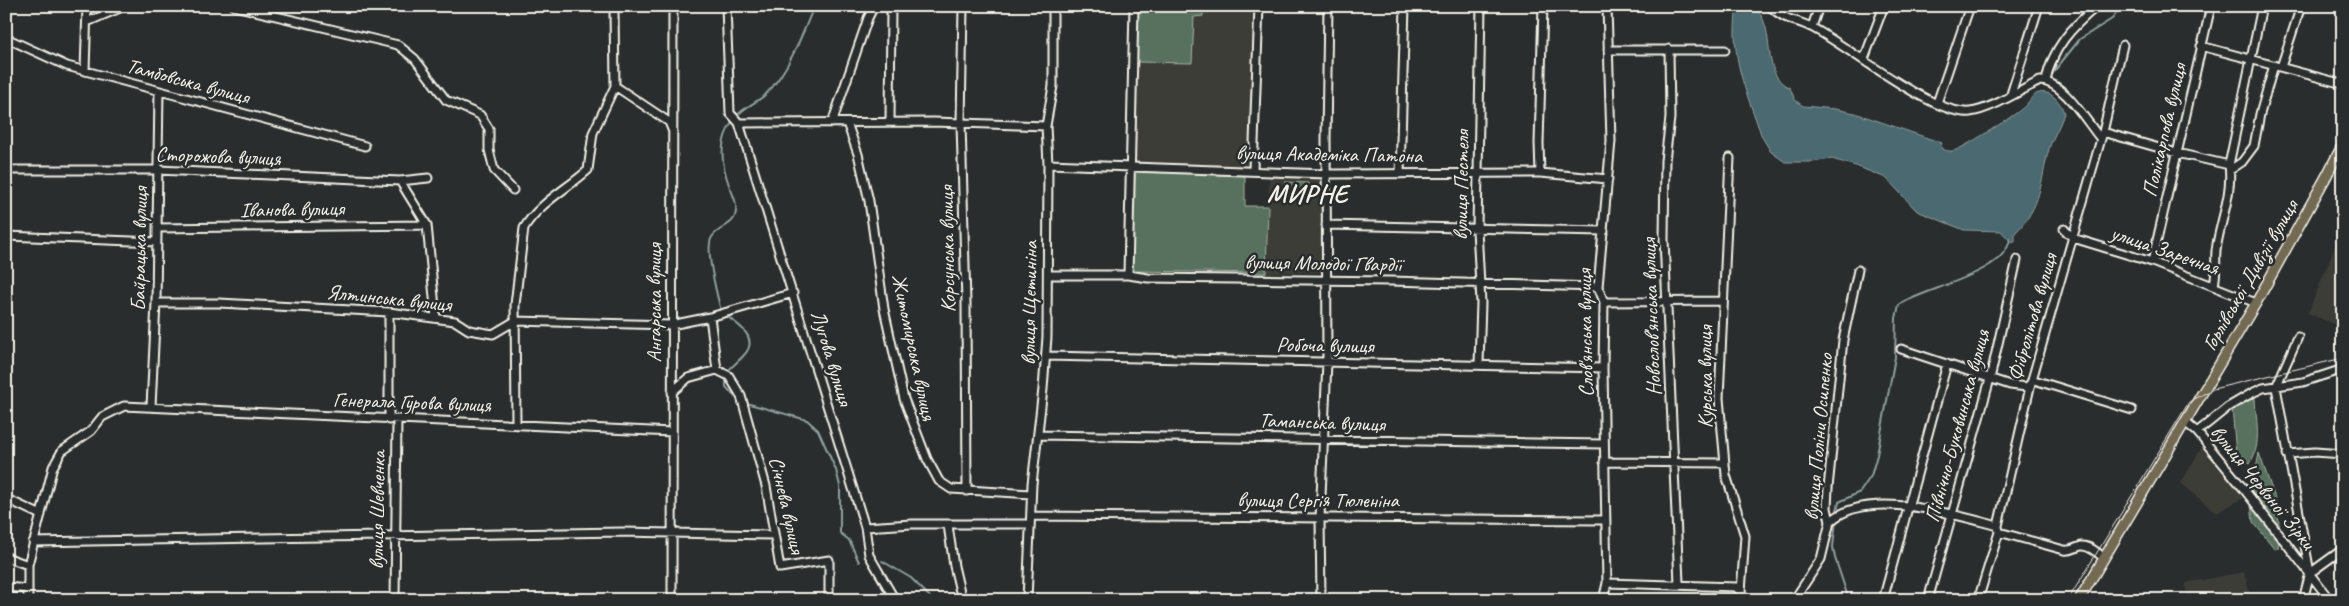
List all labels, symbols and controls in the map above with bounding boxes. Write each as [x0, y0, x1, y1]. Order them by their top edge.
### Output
street label: Тамбовська вулиця [124, 52, 254, 110]
street label: Полікарпова вулиця [2136, 59, 2192, 199]
street label: вулиця Пестеля [1447, 128, 1475, 240]
street label: вулиця Академіка Патона [1236, 139, 1424, 169]
street label: Сторожова вулиця [155, 141, 282, 171]
district label: МИРНЕ [1267, 177, 1352, 210]
street label: Корсунська вулиця [933, 184, 961, 313]
street label: Байрацька вулиця [125, 185, 153, 311]
street label: Горлівської Дивізії вулиця [2196, 193, 2306, 356]
street label: Іванова вулиця [240, 195, 346, 223]
street label: улица Заречная [2106, 219, 2224, 281]
street label: Новослов'янська вулиця [1635, 236, 1667, 396]
street label: вулиця Щетиніна [1015, 239, 1043, 365]
street label: Ангарська вулиця [641, 242, 667, 362]
street label: вулиця Молодої Гвардії [1244, 249, 1406, 277]
street label: Фібролітова вулиця [2001, 249, 2063, 384]
street label: Слов'янська вулиця [1571, 268, 1599, 397]
street label: Житомирська вулиця [886, 271, 943, 424]
street label: Ялтинська вулиця [325, 279, 454, 318]
street label: Лугова вулиця [805, 307, 859, 410]
street label: Курська вулиця [1692, 324, 1718, 428]
street label: Північно-Буковинська вулиця [1919, 325, 1996, 525]
street label: Робоча вулиця [1276, 331, 1376, 359]
street label: вулиця Поліни Осипенко [1798, 351, 1838, 522]
street label: Генерала Гурова вулиця [333, 386, 493, 418]
street label: Таманська вулиця [1259, 407, 1387, 437]
street label: вулиця Червоної Зірки [2205, 420, 2322, 555]
street label: вулиця Шевченка [363, 448, 391, 570]
street label: Січнева вулиця [763, 454, 811, 557]
street label: вулиця Сергія Тюленіна [1237, 487, 1401, 513]

